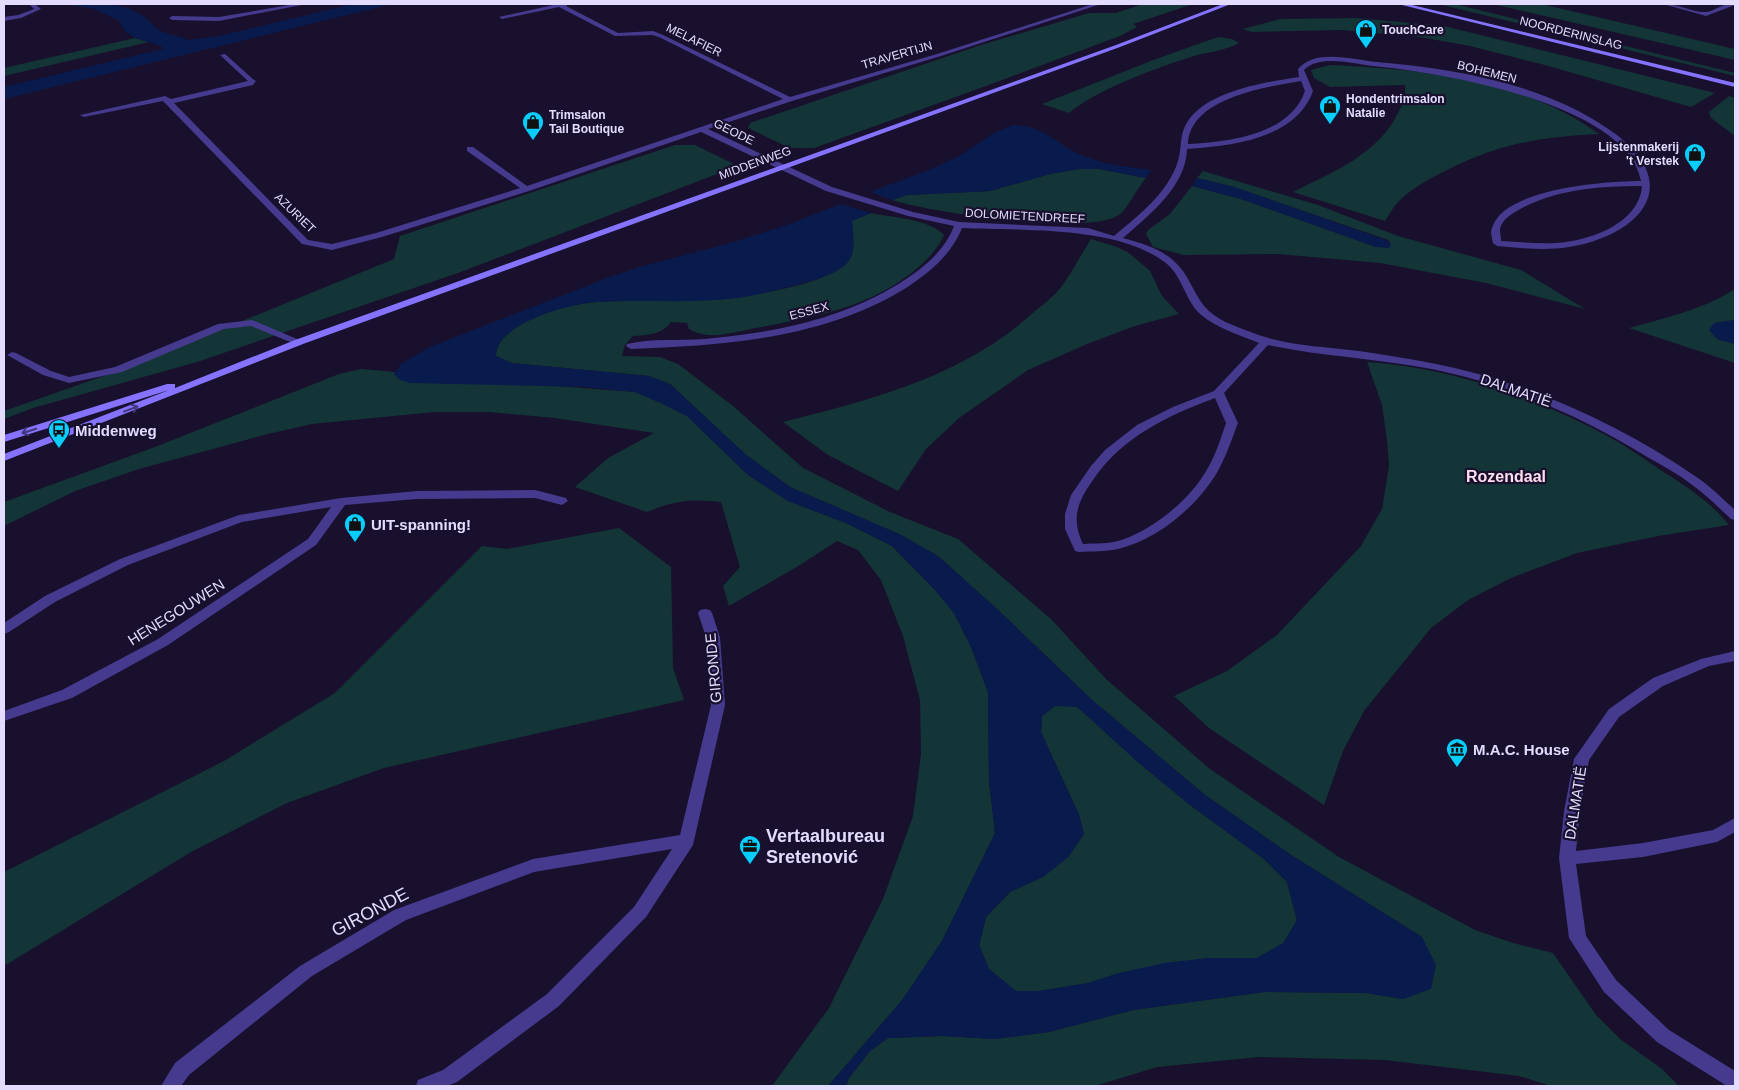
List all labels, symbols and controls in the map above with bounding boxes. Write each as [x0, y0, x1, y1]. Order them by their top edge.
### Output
street label: NOORDERINSLAG [1518, 13, 1624, 53]
shop icon: TouchCare [1354, 18, 1378, 49]
street label: MELAFIER [664, 21, 724, 60]
place label: TouchCare [1382, 23, 1444, 37]
street label: TRAVERTIJN [860, 38, 934, 72]
street label: BOHEMEN [1456, 58, 1518, 86]
place label: Hondentrimsalon Natalie [1346, 92, 1445, 120]
shop icon: Hondentrimsalon Natalie [1318, 94, 1342, 125]
place label: Trimsalon Tail Boutique [549, 108, 624, 136]
shop icon: Trimsalon Tail Boutique [521, 110, 545, 141]
street label: GEODE [711, 116, 757, 148]
place label: Lijstenmakerij 't Verstek [1598, 140, 1679, 168]
shop icon: Lijstenmakerij 't Verstek [1683, 142, 1707, 173]
street label: MIDDENWEG [717, 143, 793, 183]
street label: AZURIET [272, 190, 319, 236]
street label: DOLOMIETENDREEF [965, 206, 1085, 226]
street label: ESSEX [788, 299, 830, 323]
street label: DALMATIË [1478, 370, 1554, 410]
one-way arrow [123, 404, 138, 414]
bus stop icon: Middenweg [47, 418, 71, 449]
place label: Middenweg [75, 422, 157, 439]
one-way arrow [21, 427, 37, 437]
district label: Rozendaal [1466, 468, 1546, 485]
shop icon: UIT-spanning! [343, 512, 367, 543]
place label: UIT-spanning! [371, 516, 471, 533]
street label: HENEGOUWEN [124, 575, 228, 649]
street label: GIRONDE [701, 632, 725, 704]
museum icon: M.A.C. House [1445, 737, 1469, 768]
place label: M.A.C. House [1473, 741, 1570, 758]
street label: DALMATIË [1561, 765, 1589, 841]
place label: Vertaalbureau Sretenović [766, 826, 885, 867]
office icon: Vertaalbureau Sretenović [738, 834, 762, 865]
street label: GIRONDE [328, 883, 412, 941]

